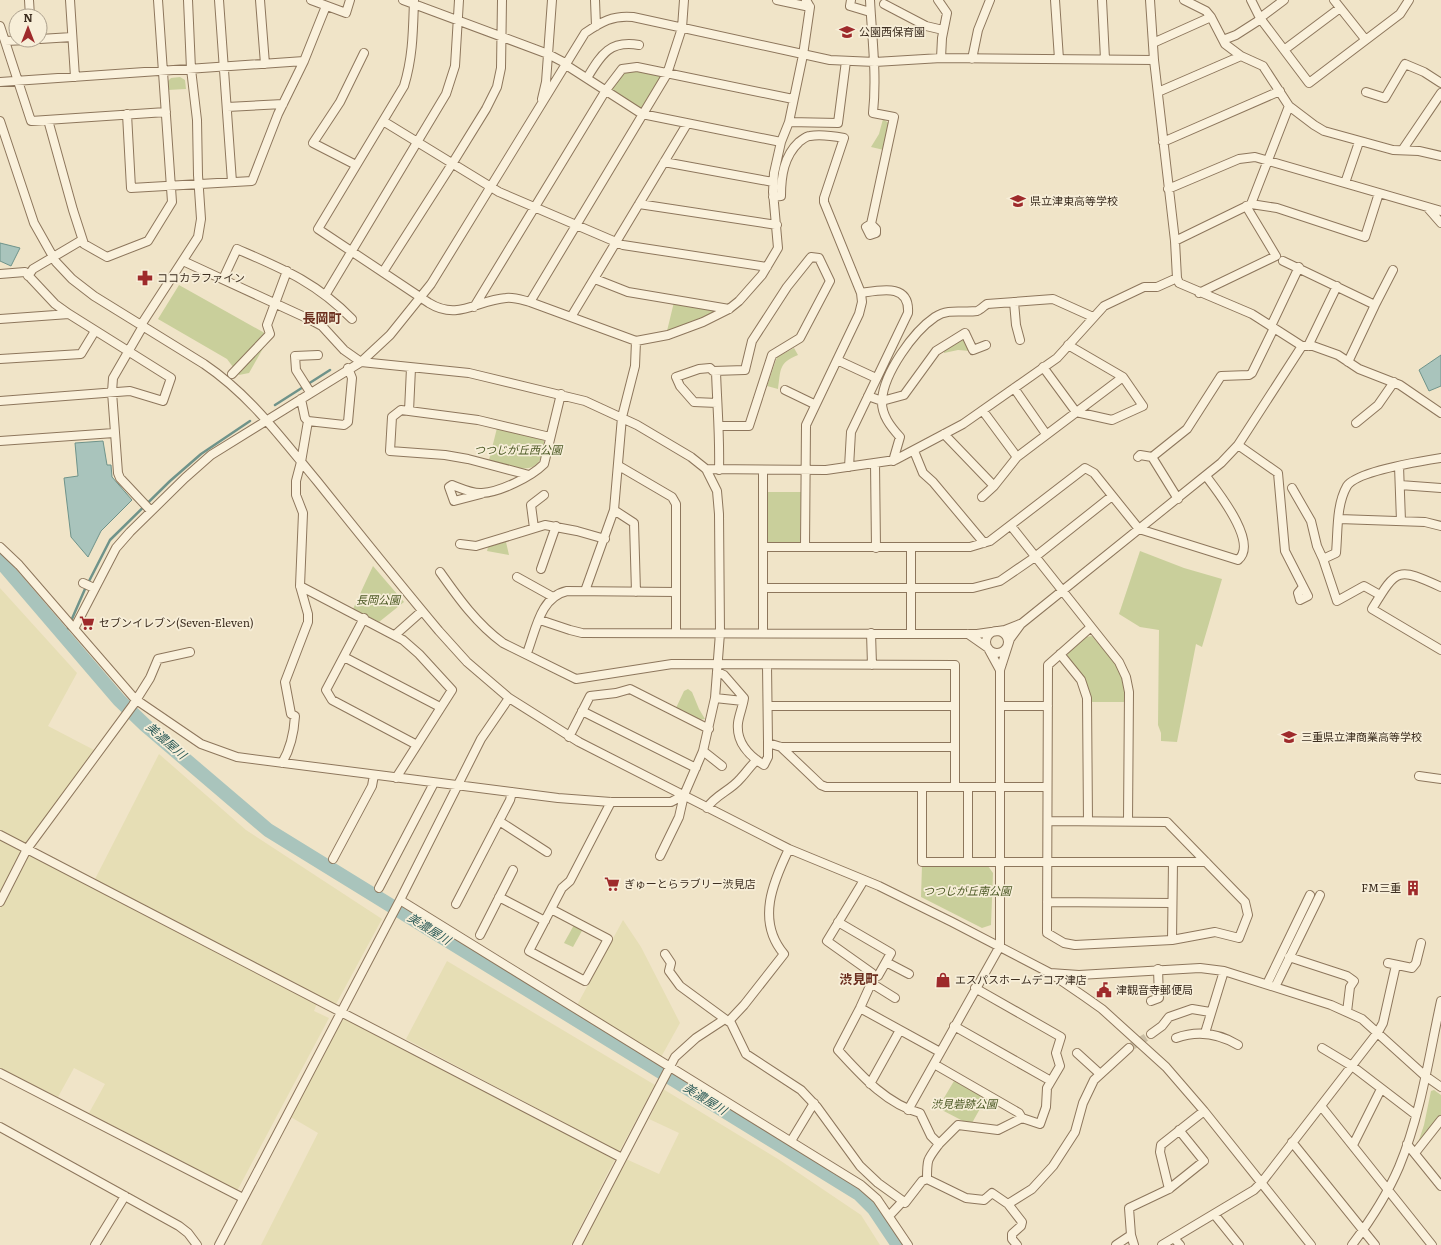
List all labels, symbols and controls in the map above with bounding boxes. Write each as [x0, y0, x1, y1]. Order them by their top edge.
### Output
north arrow [8, 8, 48, 48]
text: N [23, 9, 33, 25]
school or university icon: 公園西保育園 [838, 23, 856, 41]
place label: 公園西保育園 [859, 23, 925, 39]
school or university icon: 県立津東高等学校 [1009, 192, 1027, 210]
place label: 県立津東高等学校 [1030, 192, 1118, 208]
pharmacy icon: ココカラファイン [136, 269, 154, 287]
place label: ココカラファイン [157, 269, 245, 285]
district label: 長岡町 [302, 308, 342, 327]
park label: つつじが丘西公園 [474, 441, 564, 457]
park label: 長岡公園 [356, 591, 402, 607]
supermarket icon: セブンイレブン(Seven-Eleven) [78, 614, 96, 632]
place label: セブンイレブン(Seven-Eleven) [99, 614, 254, 630]
water label: 美濃屋川 [143, 718, 192, 764]
school or university icon: 三重県立津商業高等学校 [1280, 728, 1298, 746]
place label: 三重県立津商業高等学校 [1301, 728, 1422, 744]
supermarket icon: ぎゅーとらラブリー渋見店 [603, 875, 621, 893]
place label: ぎゅーとらラブリー渋見店 [624, 875, 756, 891]
place label: FM三重 [1361, 879, 1401, 895]
building icon: FM三重 [1404, 879, 1422, 897]
park label: つつじが丘南公園 [923, 882, 1013, 898]
water label: 美濃屋川 [404, 908, 456, 950]
district label: 渋見町 [839, 969, 879, 988]
shop icon: エスパスホームデコア津店 [934, 971, 952, 989]
place label: エスパスホームデコア津店 [955, 971, 1087, 987]
public building icon: 津観音寺郵便局 [1095, 981, 1113, 999]
place label: 津観音寺郵便局 [1116, 981, 1193, 997]
water label: 美濃屋川 [680, 1078, 732, 1120]
park label: 渋見砦跡公園 [931, 1095, 999, 1111]

